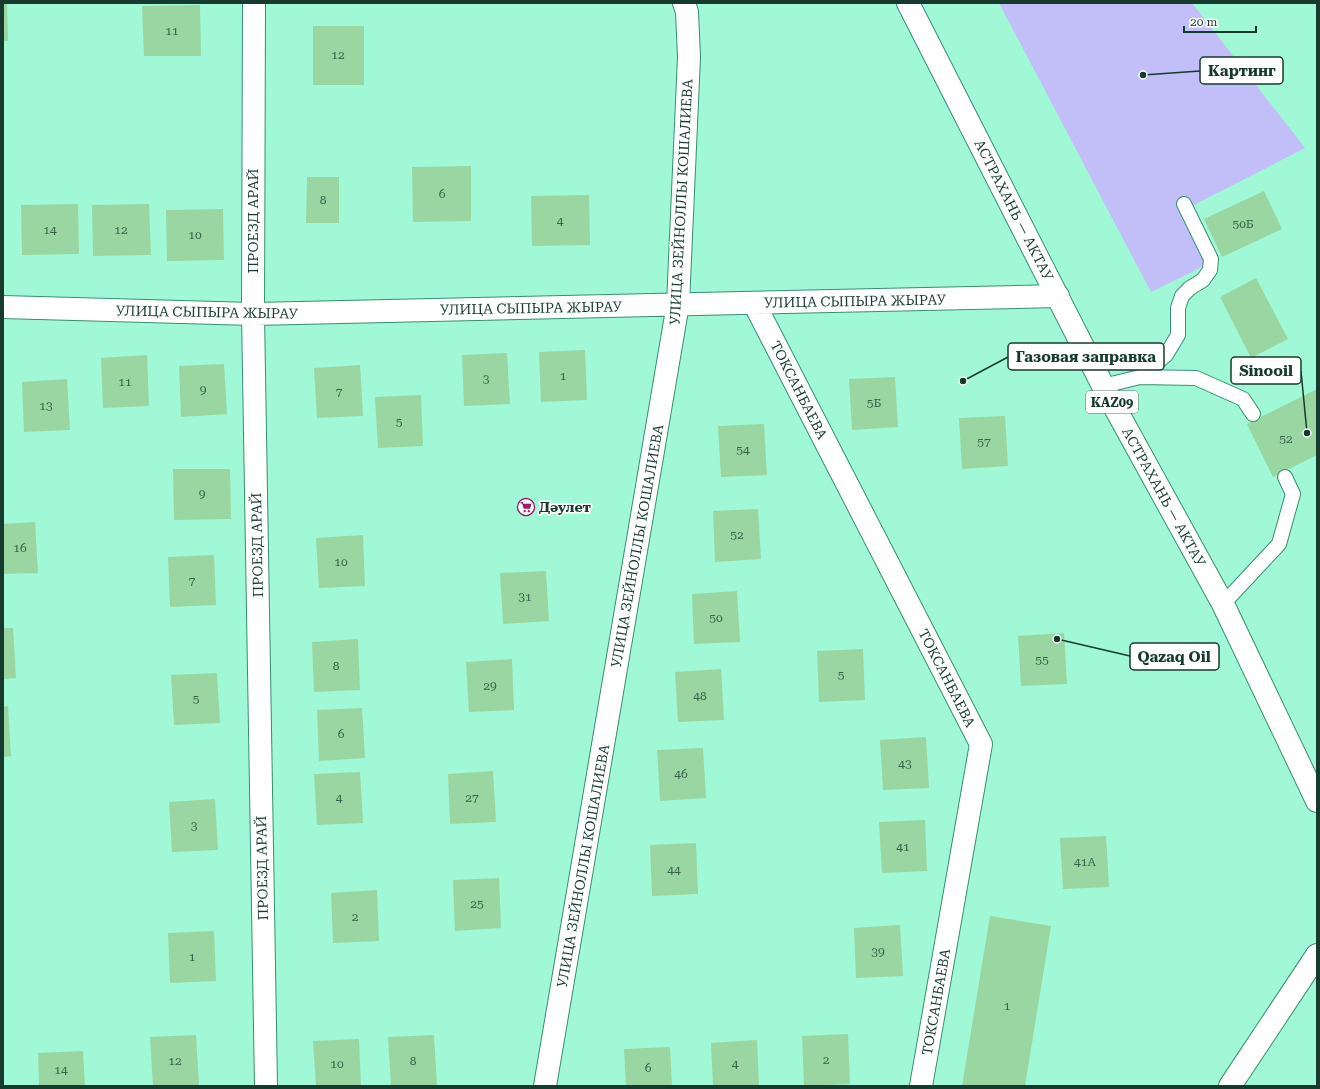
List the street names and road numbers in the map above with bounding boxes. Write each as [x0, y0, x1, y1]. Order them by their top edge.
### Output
street label: УЛИЦА ЗЕЙНОЛЛЫ КОШАЛИЕВА [667, 78, 695, 326]
street label: АСТРАХАНЬ — АКТАУ [971, 137, 1057, 284]
street label: ПРОЕЗД АРАЙ [245, 169, 261, 273]
street label: УЛИЦА СЫПЫРА ЖЫРАУ [764, 291, 947, 311]
street label: УЛИЦА СЫПЫРА ЖЫРАУ [440, 298, 623, 318]
street label: УЛИЦА СЫПЫРА ЖЫРАУ [116, 302, 299, 322]
street label: ТОКСАНБАЕВА [767, 338, 831, 442]
road number: KAZ09 [1086, 391, 1138, 413]
street label: УЛИЦА ЗЕЙНОЛЛЫ КОШАЛИЕВА [608, 423, 666, 669]
street label: АСТРАХАНЬ — АКТАУ [1119, 425, 1209, 570]
street label: ПРОЕЗД АРАЙ [248, 492, 266, 597]
street label: ТОКСАНБАЕВА [915, 626, 979, 730]
street label: УЛИЦА ЗЕЙНОЛЛЫ КОШАЛИЕВА [554, 743, 612, 989]
street label: ПРОЕЗД АРАЙ [253, 815, 271, 920]
street label: ТОКСАНБАЕВА [919, 947, 953, 1057]

